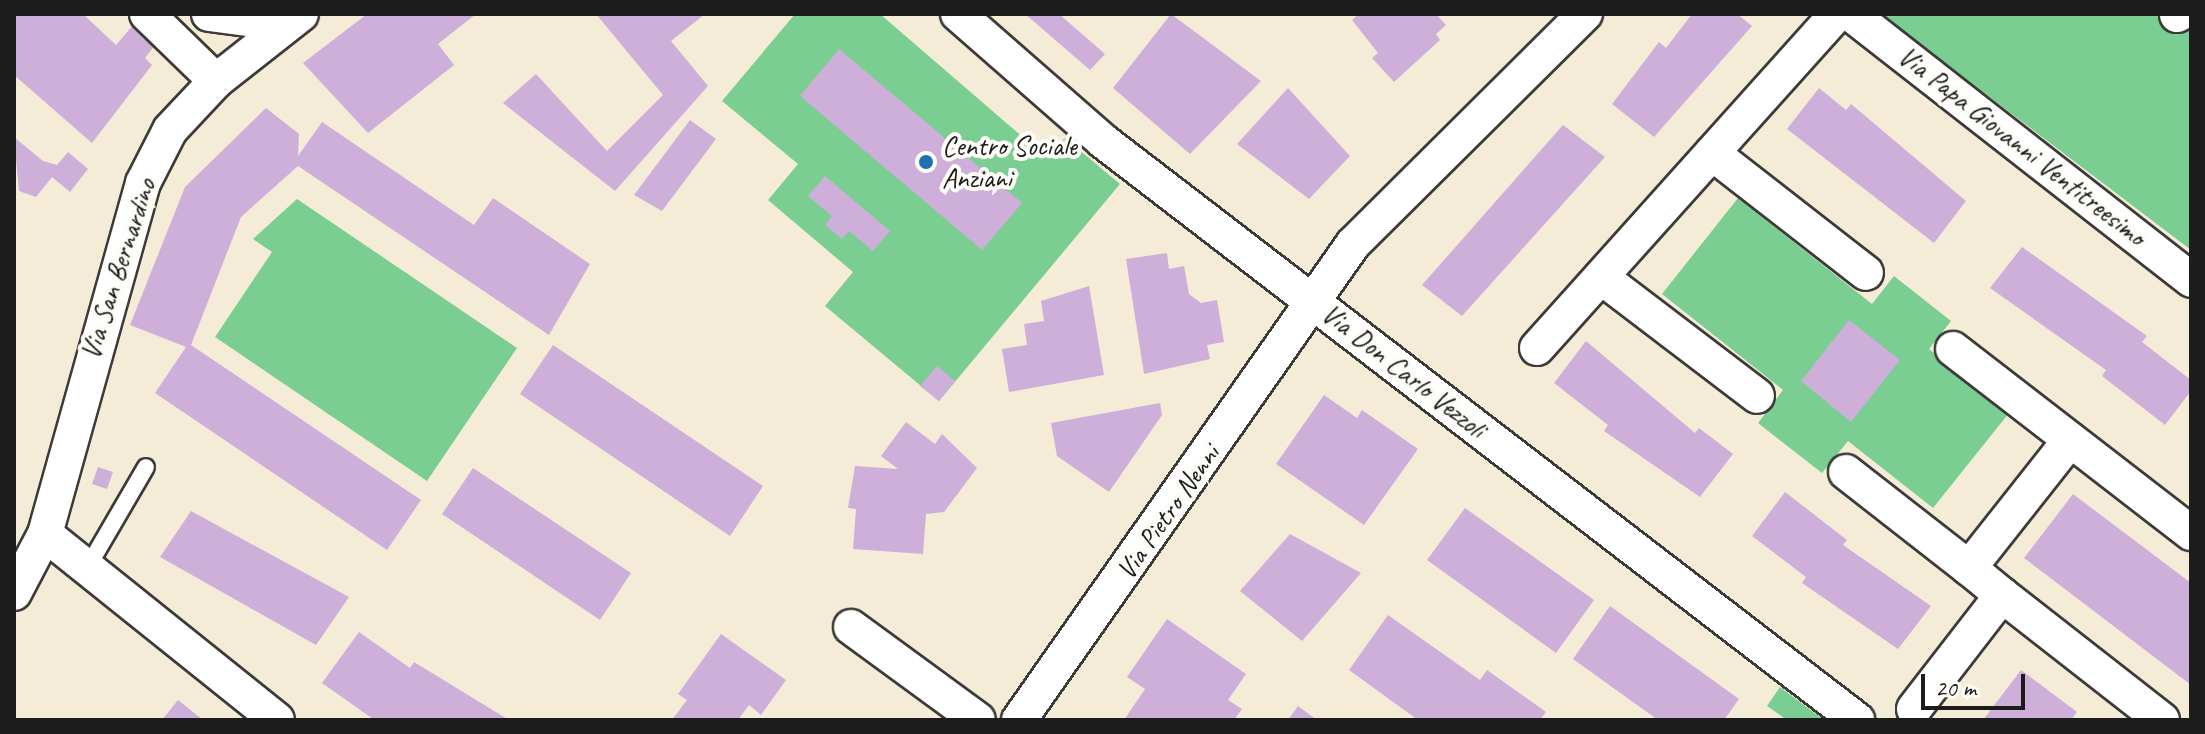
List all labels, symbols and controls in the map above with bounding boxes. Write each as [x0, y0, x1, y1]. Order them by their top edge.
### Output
street label: Via Papa Giovanni Ventitreesimo [1892, 39, 2152, 253]
place label: Centro Sociale Anziani [942, 129, 1077, 195]
marker: Centro Sociale Anziani [917, 153, 935, 171]
street label: Via San Bernardino [73, 174, 163, 364]
street label: Via Don Carlo Vezzoli [1315, 296, 1493, 446]
street label: Via Pietro Nenni [1109, 438, 1227, 586]
scale bar [1925, 658, 2029, 708]
text: 20 m [1935, 673, 1976, 703]

